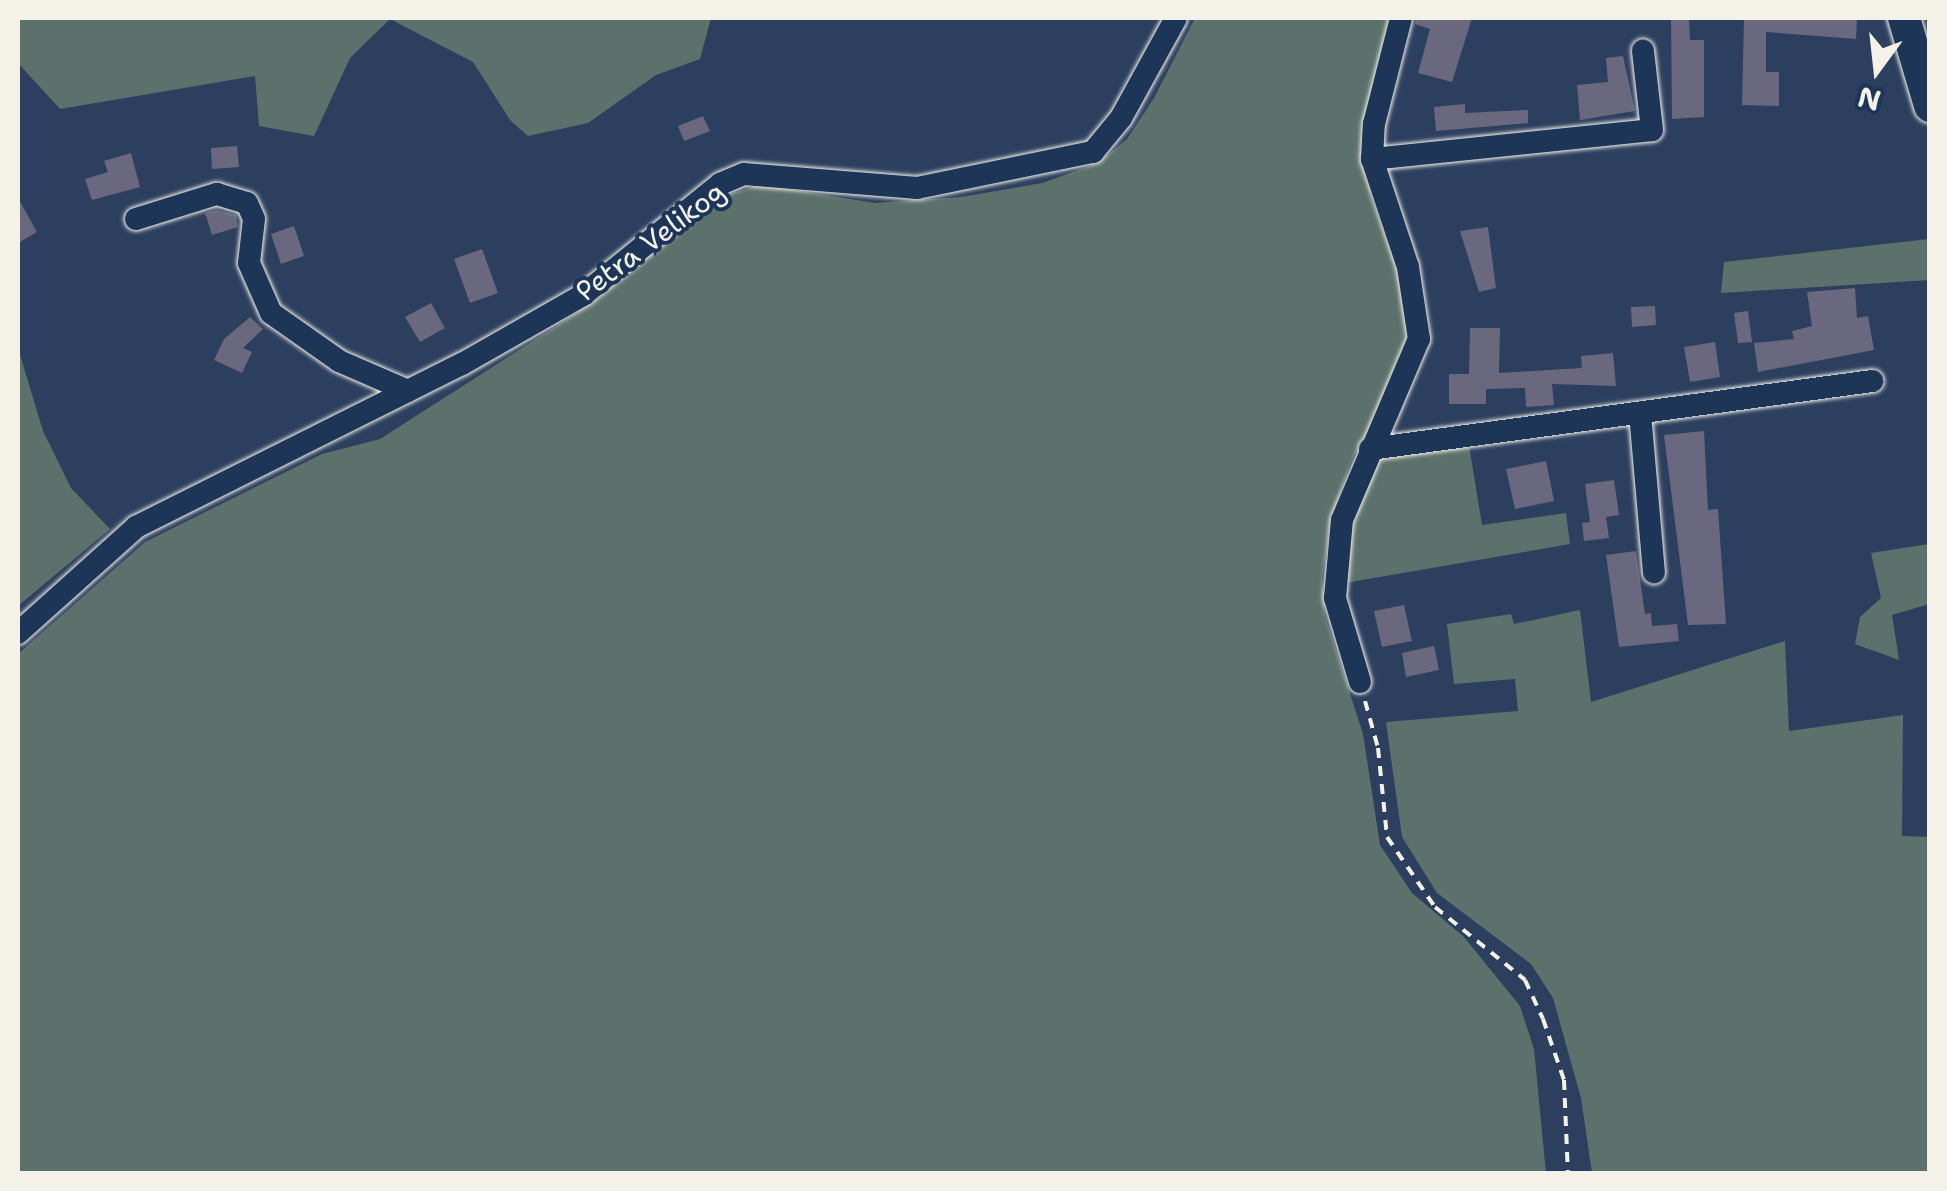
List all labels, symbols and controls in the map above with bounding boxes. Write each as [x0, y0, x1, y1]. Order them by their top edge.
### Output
north arrow [1827, 20, 1927, 120]
text: N [1854, 78, 1885, 120]
street label: Petra Velikog [569, 174, 731, 308]

